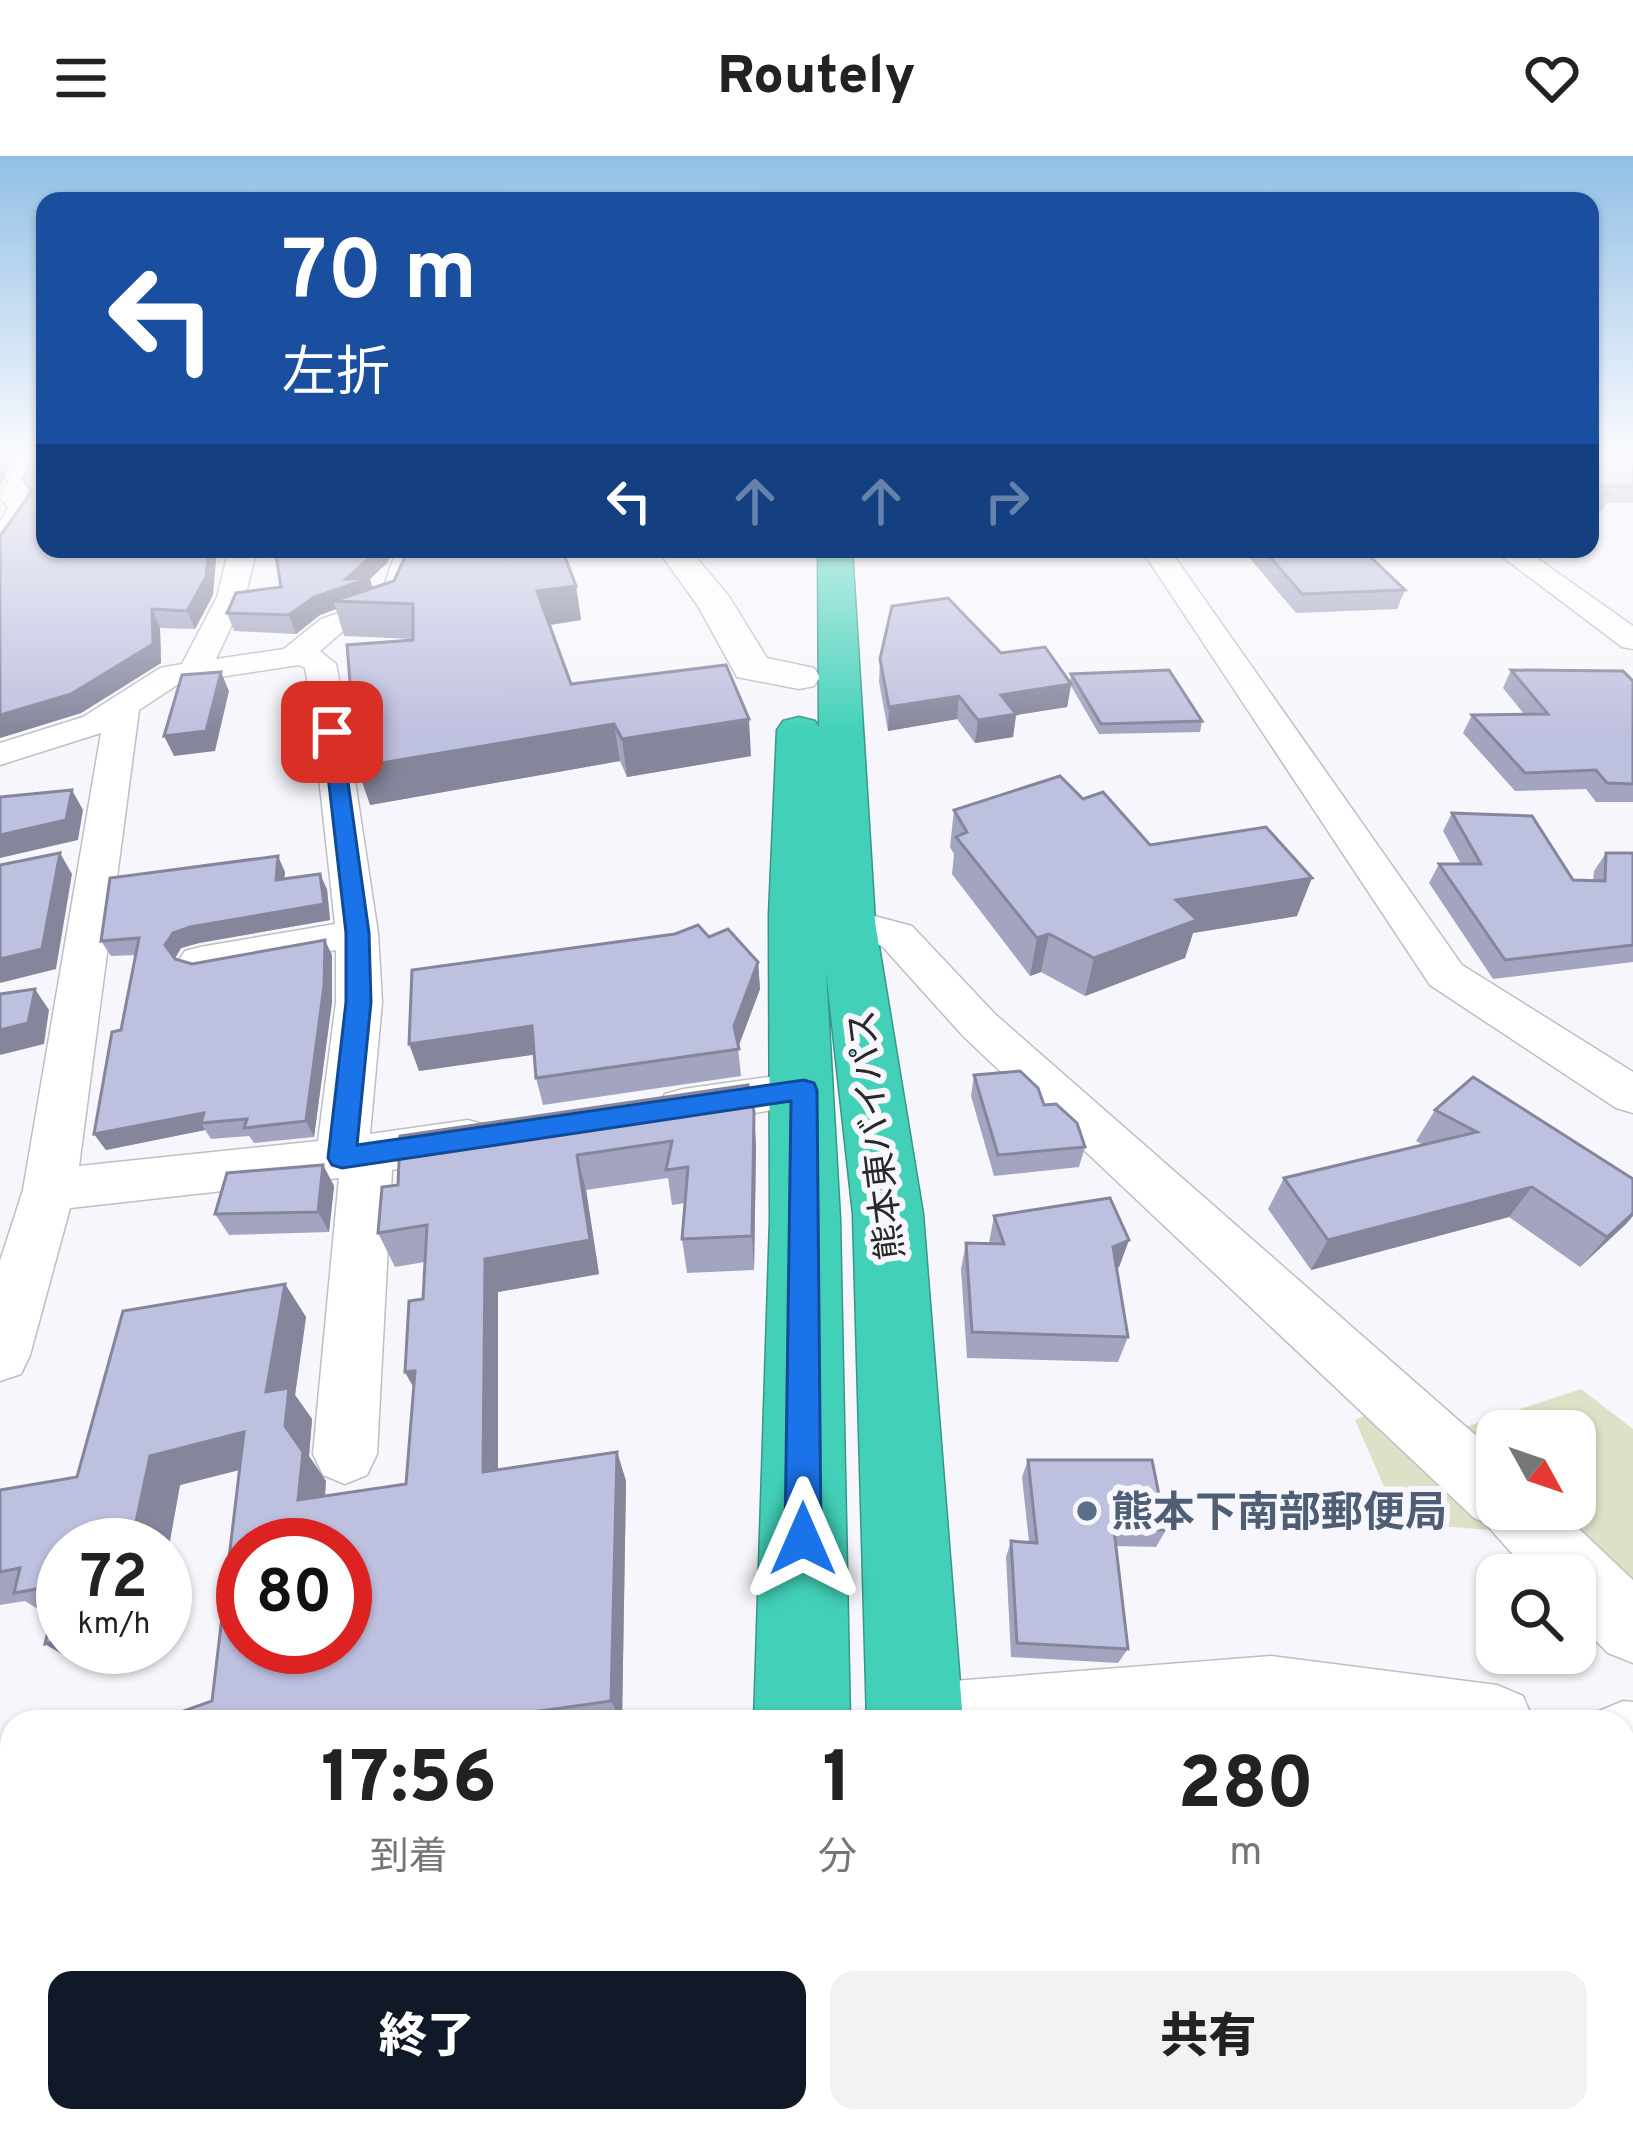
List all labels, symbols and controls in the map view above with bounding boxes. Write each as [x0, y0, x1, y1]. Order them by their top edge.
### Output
text: Routely [717, 44, 916, 113]
icon: menu [48, 45, 114, 111]
icon: heart [1519, 45, 1585, 111]
text: 70 m [282, 223, 477, 329]
icon: left [84, 240, 240, 396]
text: 左折 [282, 342, 390, 411]
icon: left [596, 468, 662, 534]
icon: ahead [722, 468, 788, 534]
icon: ahead [848, 468, 914, 534]
icon: right [974, 468, 1040, 534]
pin [281, 681, 383, 783]
icon: arrive [299, 699, 365, 765]
street label: 熊本東バイパス [841, 1007, 917, 1262]
north arrow [1476, 1410, 1596, 1530]
map controls [1476, 1410, 1596, 1674]
position arrow [740, 1476, 866, 1602]
place label: 熊本下南部郵便局 [1111, 1489, 1447, 1542]
marker: 熊本下南部郵便局 [1074, 1498, 1100, 1524]
speed limit sign: 80 [216, 1518, 372, 1674]
text: 72 [80, 1543, 148, 1619]
button: search [1476, 1554, 1596, 1674]
text: km/h [78, 1607, 150, 1644]
text: 17:56 [321, 1736, 497, 1828]
text: 1 [823, 1736, 852, 1828]
text: 280 [1178, 1742, 1314, 1834]
text: m [1229, 1830, 1262, 1879]
text: 到着 [370, 1835, 448, 1884]
text: 分 [818, 1835, 857, 1884]
button: 終了 [48, 1971, 806, 2109]
button: 共有 [830, 1971, 1587, 2109]

